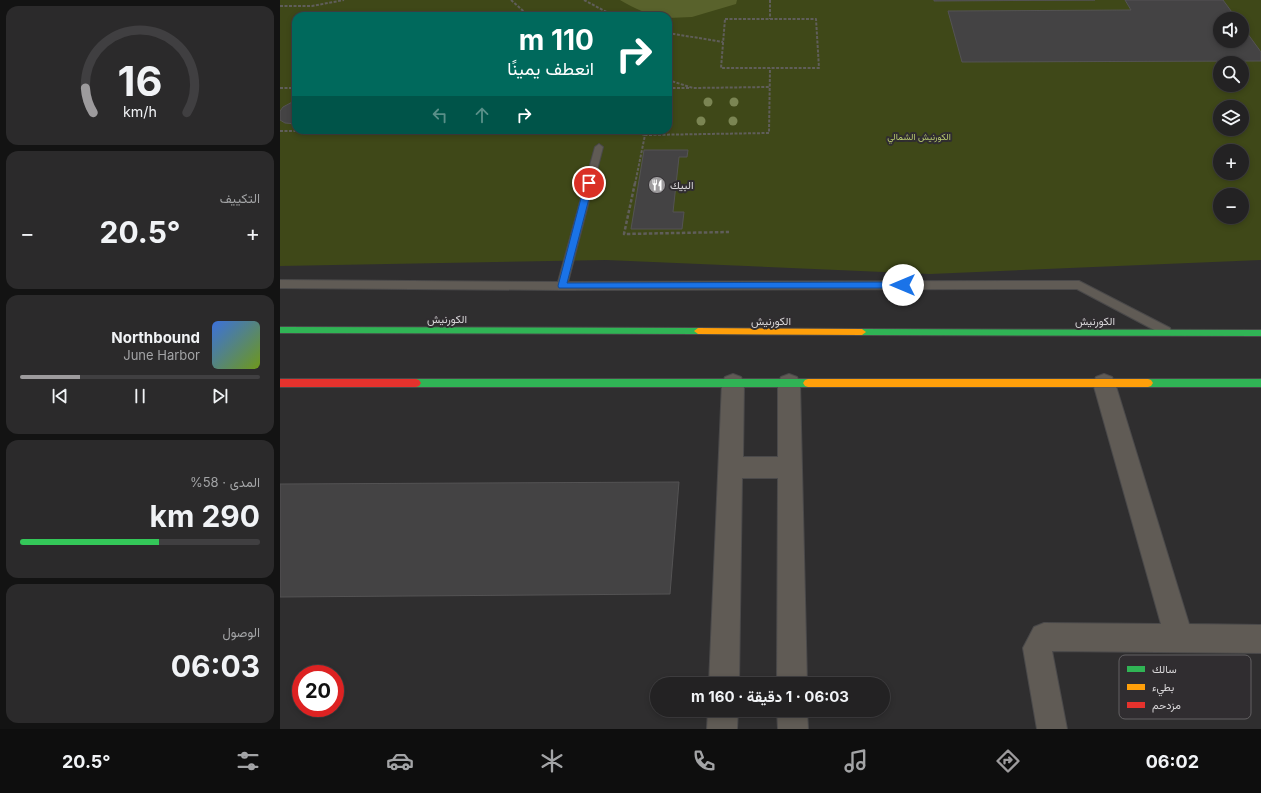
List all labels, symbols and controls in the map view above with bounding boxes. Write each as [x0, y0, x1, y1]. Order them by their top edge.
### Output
map controls [1213, 12, 1249, 224]
button: sound [1213, 12, 1249, 48]
text: 110 m [519, 23, 594, 57]
icon: right [608, 28, 660, 80]
text: 16 [118, 56, 162, 106]
button: search [1213, 56, 1249, 92]
text: انعطف يمينًا [507, 58, 594, 79]
button: layers [1213, 100, 1249, 136]
text: km/h [123, 103, 157, 120]
icon: left [429, 104, 451, 126]
icon: ahead [471, 104, 493, 126]
icon: right [513, 104, 535, 126]
park label: الكورنيش الشمالي [887, 131, 951, 144]
button: + [1213, 144, 1249, 180]
pin [572, 166, 606, 200]
icon: arrive [578, 172, 600, 194]
restaurant icon: البيك [647, 175, 667, 195]
place label: البيك [670, 178, 694, 192]
button: − [1213, 188, 1249, 224]
text: التكييف [220, 190, 260, 206]
text: 20.5° [100, 214, 180, 250]
text: − [20, 220, 35, 246]
text: + [245, 220, 260, 246]
position arrow [882, 264, 924, 306]
street label: الكورنيش [427, 312, 467, 326]
street label: الكورنيش [751, 314, 791, 328]
street label: الكورنيش [1075, 314, 1115, 328]
text: Northbound [111, 328, 200, 347]
text: June Harbor [123, 347, 200, 363]
icon: previous [49, 385, 71, 407]
icon: pause [129, 385, 151, 407]
icon: next [209, 385, 231, 407]
text: المدى · 58% [190, 474, 260, 490]
text: 290 km [150, 498, 260, 534]
text: الوصول [222, 624, 260, 640]
text: 06:03 [171, 648, 260, 684]
legend [1119, 655, 1251, 719]
text: سالك [1152, 662, 1177, 676]
speed limit sign: 20 [292, 665, 344, 717]
text: بطيء [1152, 680, 1174, 697]
text: 06:03 · 1 دقيقة · 160 m [691, 687, 849, 706]
text: مزدحم [1152, 698, 1181, 713]
icon: filters [234, 747, 262, 775]
icon: car [386, 747, 414, 775]
icon: climate [538, 747, 566, 775]
icon: phone [690, 747, 718, 775]
icon: music [842, 747, 870, 775]
icon: directions [994, 747, 1022, 775]
text: 20.5° [62, 751, 111, 772]
text: 06:02 [1146, 751, 1199, 772]

